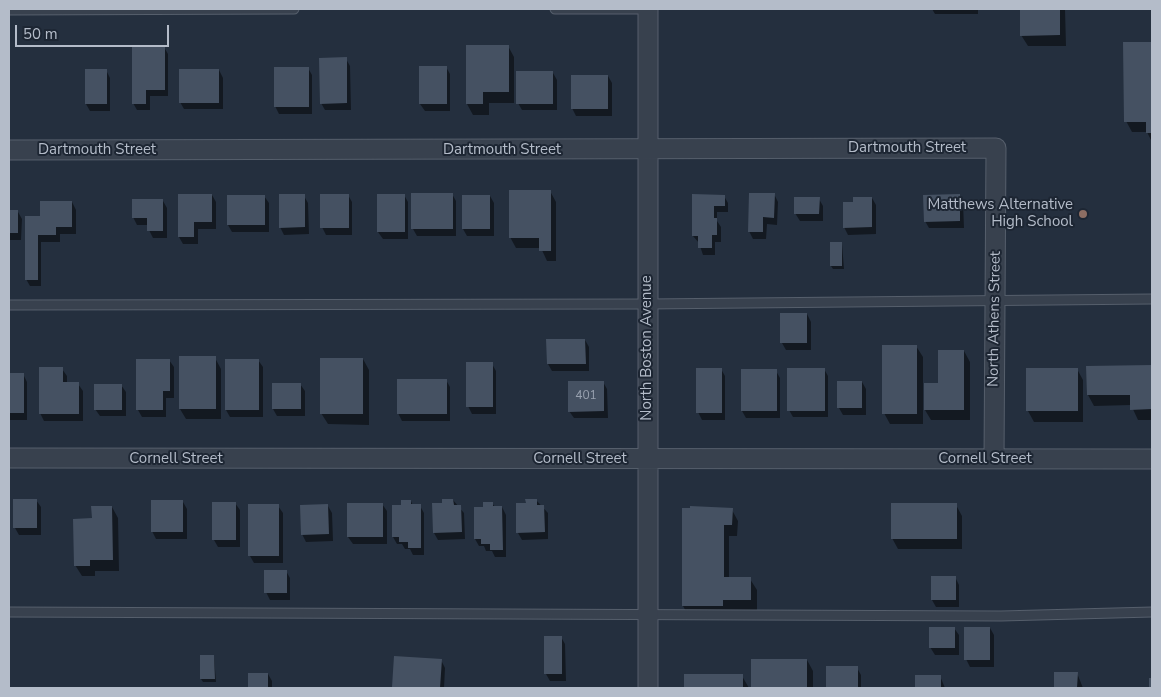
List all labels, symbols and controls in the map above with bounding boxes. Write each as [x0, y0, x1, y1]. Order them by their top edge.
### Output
scale bar [18, 15, 171, 47]
text: 50 m [23, 24, 58, 44]
street label: Dartmouth Street [848, 139, 966, 157]
street label: Dartmouth Street [38, 141, 156, 159]
street label: Dartmouth Street [443, 141, 561, 159]
place label: Matthews Alternative High School [927, 196, 1073, 231]
marker: Matthews Alternative High School [1077, 208, 1089, 220]
street label: North Athens Street [985, 251, 1005, 387]
street label: North Boston Avenue [638, 275, 656, 421]
house number: 401 [575, 389, 597, 403]
street label: Cornell Street [129, 450, 223, 468]
street label: Cornell Street [533, 450, 627, 468]
street label: Cornell Street [938, 450, 1032, 468]

